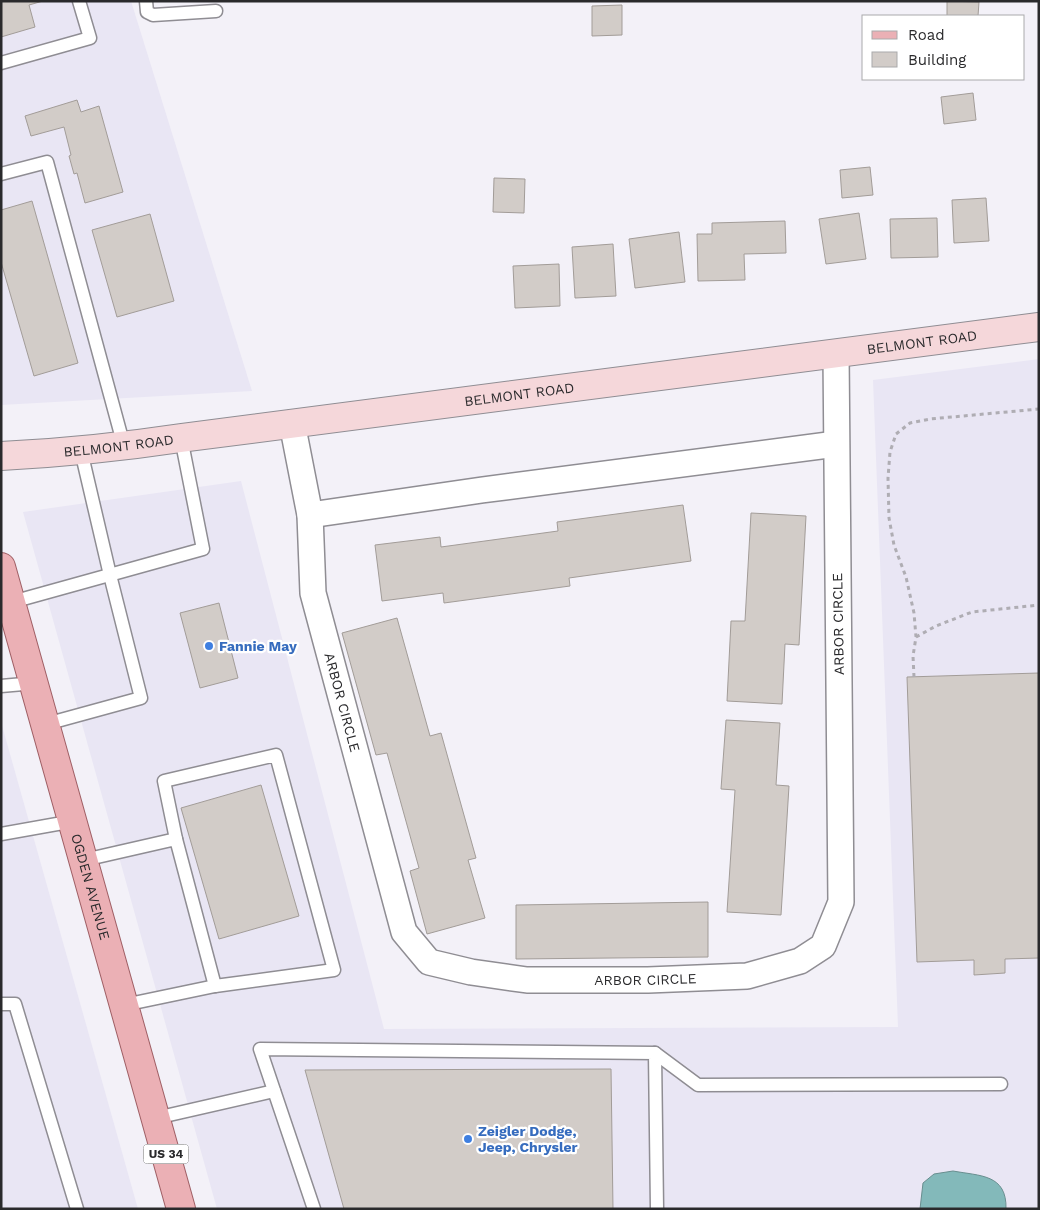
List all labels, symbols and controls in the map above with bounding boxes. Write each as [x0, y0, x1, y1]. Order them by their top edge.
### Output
legend [862, 15, 1025, 80]
text: Road [908, 26, 945, 44]
text: Building [908, 51, 966, 69]
street label: BELMONT ROAD [866, 327, 978, 357]
street label: BELMONT ROAD [463, 379, 575, 409]
street label: BELMONT ROAD [63, 431, 175, 460]
street label: ARBOR CIRCLE [829, 573, 847, 675]
place label: Fannie May [219, 638, 297, 654]
marker: Fannie May [203, 640, 215, 652]
street label: ARBOR CIRCLE [321, 651, 363, 754]
street label: OGDEN AVENUE [68, 832, 113, 942]
street label: ARBOR CIRCLE [594, 970, 697, 988]
place label: Zeigler Dodge, Jeep, Chrysler [478, 1123, 578, 1155]
marker: Zeigler Dodge, Jeep, Chrysler [462, 1133, 474, 1145]
road number: US 34 [144, 1144, 188, 1164]

